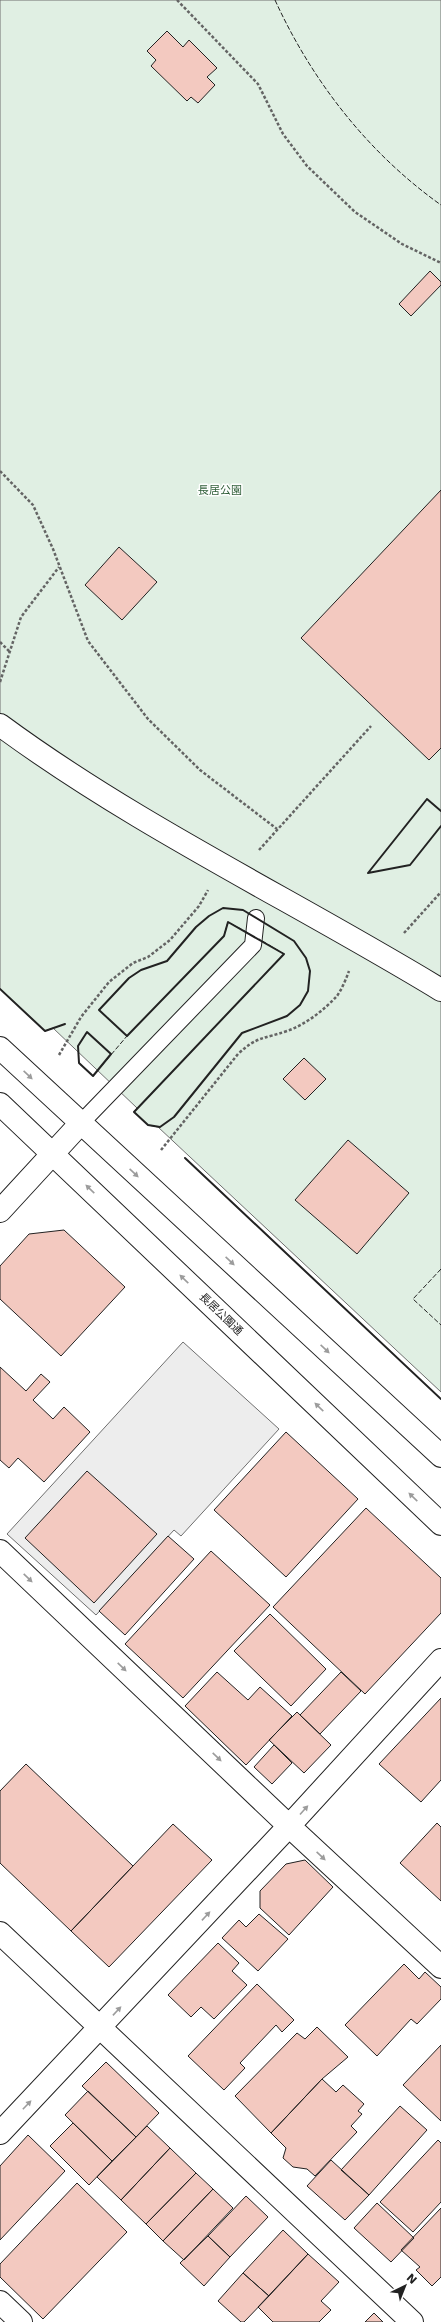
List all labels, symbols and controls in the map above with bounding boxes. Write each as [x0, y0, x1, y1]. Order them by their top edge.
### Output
park label: 長居公園 [198, 484, 242, 497]
one-way arrow [23, 1070, 33, 1080]
one-way arrow [129, 1168, 139, 1178]
one-way arrow [85, 1184, 95, 1194]
one-way arrow [225, 1256, 234, 1265]
one-way arrow [179, 1274, 189, 1283]
street label: 長居公園通 [197, 1290, 245, 1338]
one-way arrow [320, 1344, 330, 1354]
one-way arrow [314, 1402, 324, 1412]
one-way arrow [408, 1492, 418, 1502]
one-way arrow [23, 1573, 33, 1582]
one-way arrow [117, 1662, 127, 1672]
one-way arrow [212, 1752, 221, 1761]
one-way arrow [299, 1806, 308, 1815]
one-way arrow [316, 1851, 326, 1860]
one-way arrow [201, 1911, 210, 1921]
one-way arrow [112, 2006, 122, 2016]
one-way arrow [22, 2100, 32, 2110]
north arrow [385, 2266, 425, 2306]
text: N [404, 2271, 419, 2287]

